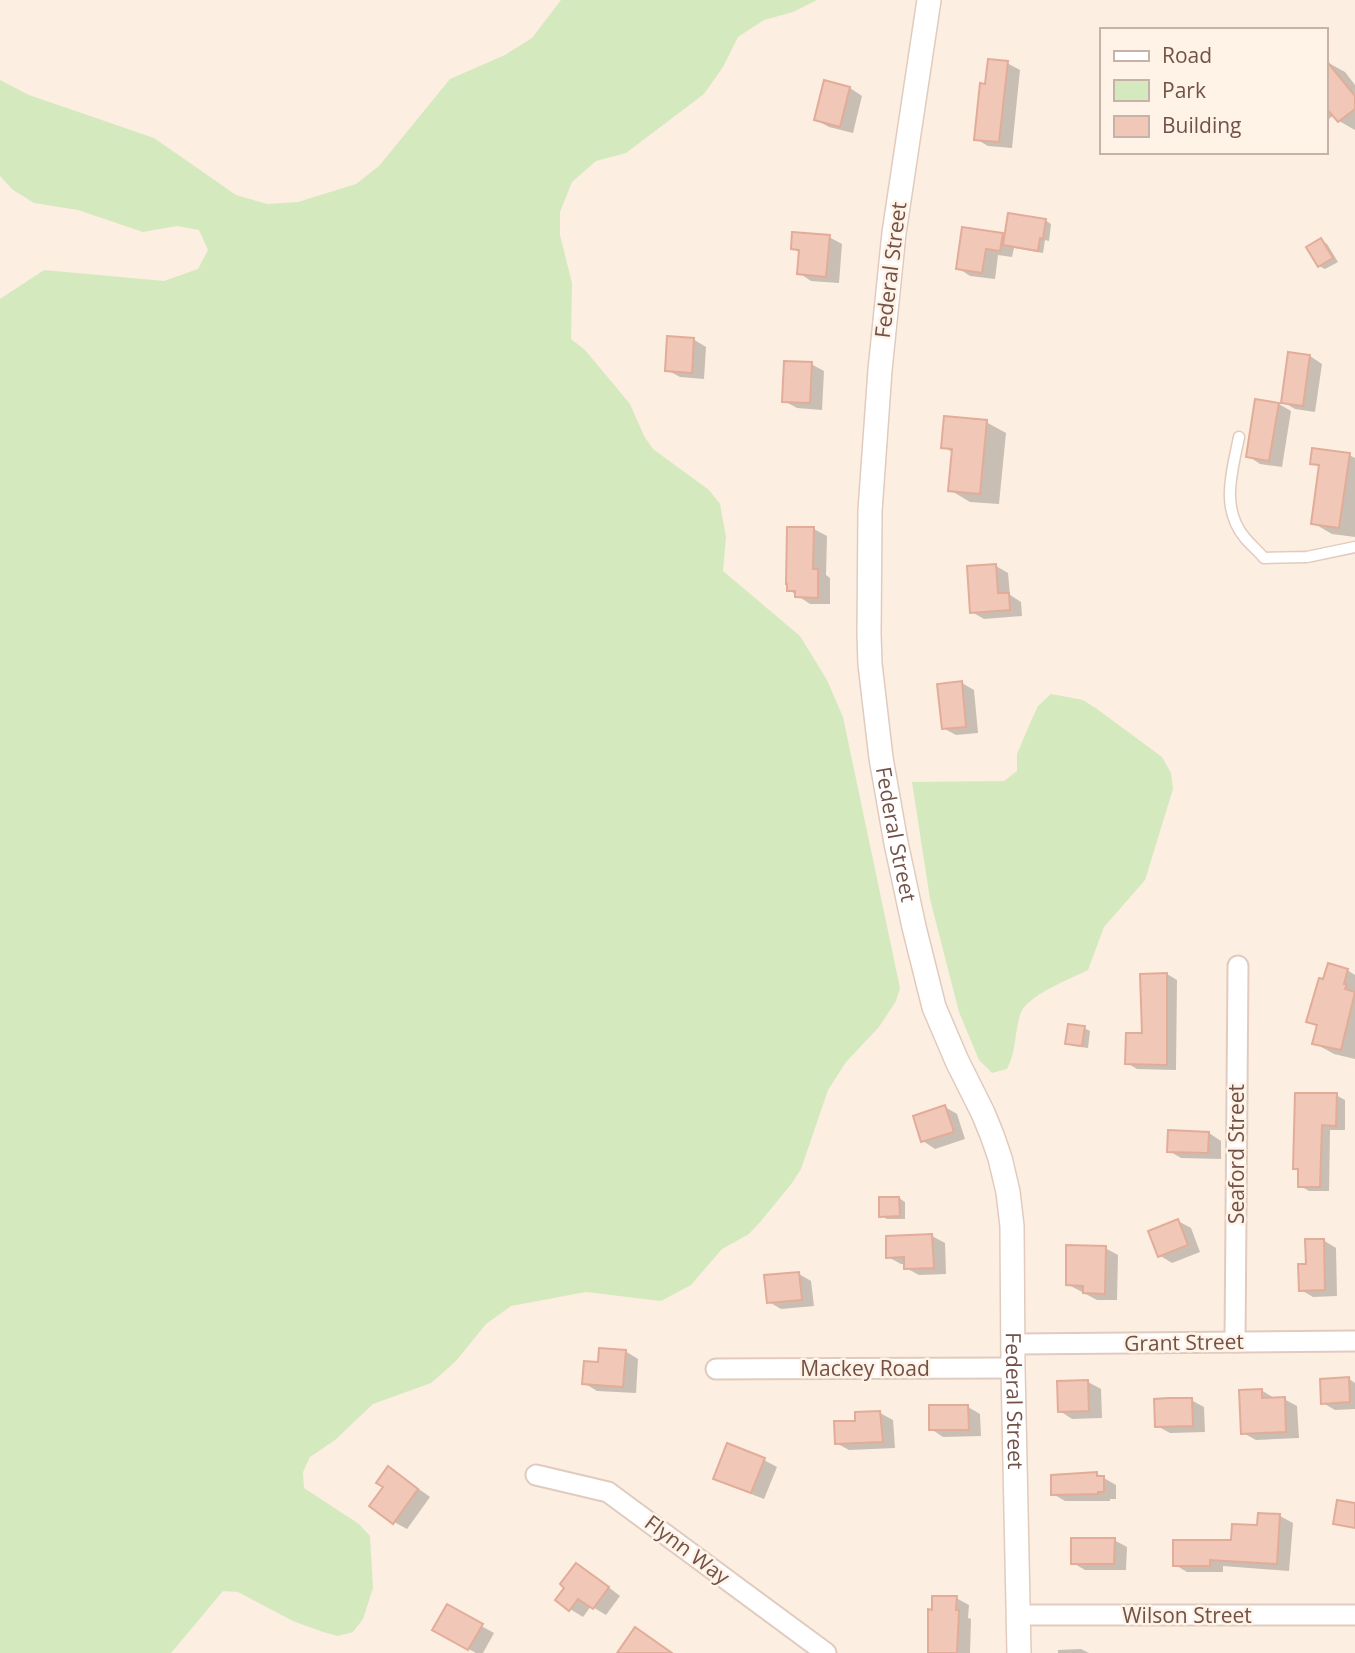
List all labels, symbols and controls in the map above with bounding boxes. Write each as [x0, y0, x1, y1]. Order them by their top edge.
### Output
legend [1100, 28, 1327, 154]
text: Road [1162, 41, 1212, 69]
text: Park [1162, 76, 1206, 104]
text: Building [1162, 111, 1241, 139]
street label: Federal Street [868, 200, 912, 340]
street label: Federal Street [870, 764, 923, 904]
street label: Seaford Street [1222, 1084, 1250, 1224]
street label: Grant Street [1124, 1327, 1244, 1357]
street label: Federal Street [1000, 1332, 1030, 1470]
street label: Mackey Road [800, 1354, 930, 1382]
street label: Flynn Way [639, 1508, 736, 1591]
street label: Wilson Street [1122, 1601, 1252, 1629]

